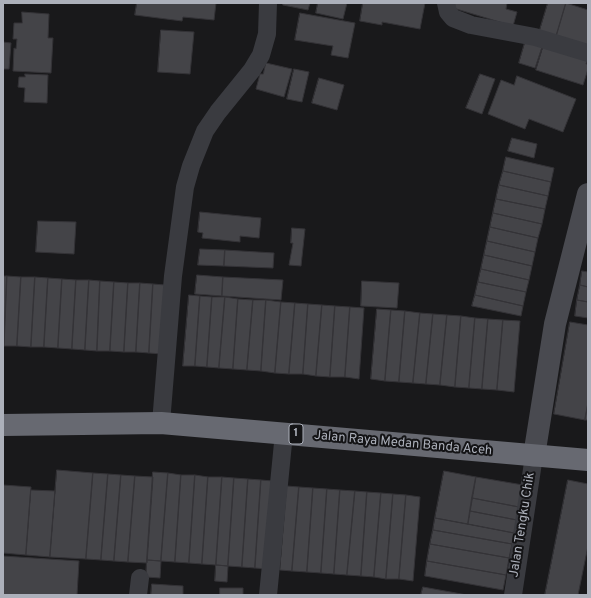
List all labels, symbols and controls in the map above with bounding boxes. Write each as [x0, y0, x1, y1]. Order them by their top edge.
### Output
road number: 1 [289, 424, 303, 444]
street label: Jalan Raya Medan Banda Aceh [313, 428, 493, 460]
street label: Jalan Tengku Chik [507, 471, 539, 579]

